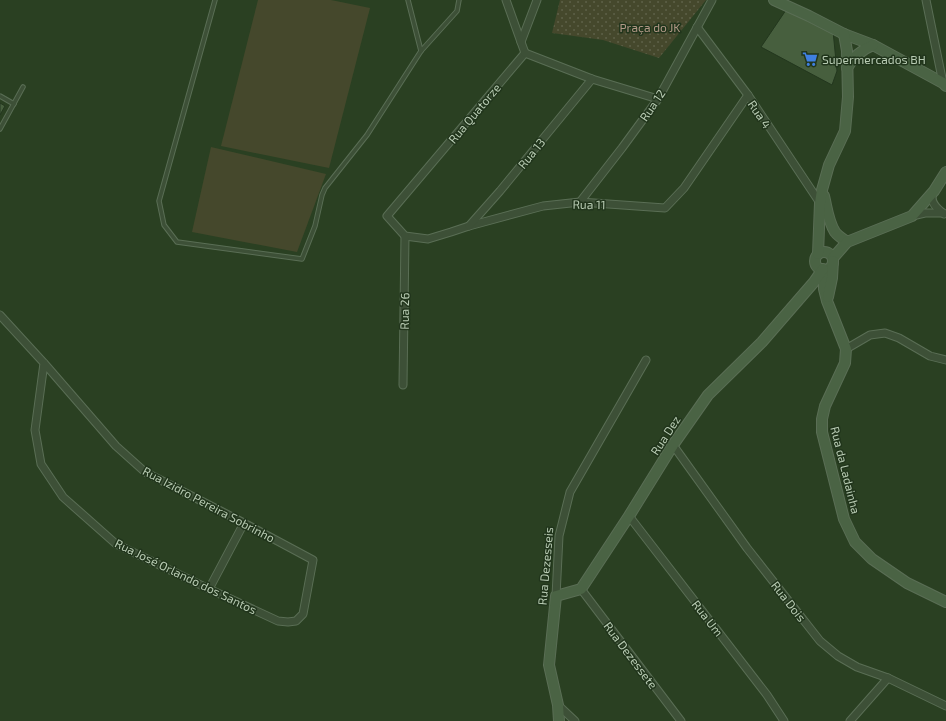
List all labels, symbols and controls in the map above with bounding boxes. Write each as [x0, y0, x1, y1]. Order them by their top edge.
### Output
park label: Praça do JK [620, 20, 680, 35]
supermarket icon: Supermercados BH [801, 50, 819, 68]
place label: Supermercados BH [822, 52, 926, 66]
street label: Rua Quatorze [445, 80, 504, 146]
street label: Rua 12 [636, 86, 668, 123]
street label: Rua 4 [746, 97, 774, 131]
street label: Rua 13 [515, 135, 547, 171]
street label: Rua 11 [572, 197, 606, 211]
street label: Rua 26 [397, 292, 411, 330]
street label: Rua Dez [647, 413, 683, 457]
street label: Rua da Ladainha [828, 425, 864, 515]
street label: Rua Izidro Pereira Sobrinho [141, 463, 277, 545]
street label: Rua Dezesseis [535, 526, 555, 606]
street label: Rua José Orlando dos Santos [113, 536, 259, 616]
street label: Rua Dois [769, 578, 809, 624]
street label: Rua Um [690, 597, 726, 639]
street label: Rua Dezessete [601, 619, 661, 691]

